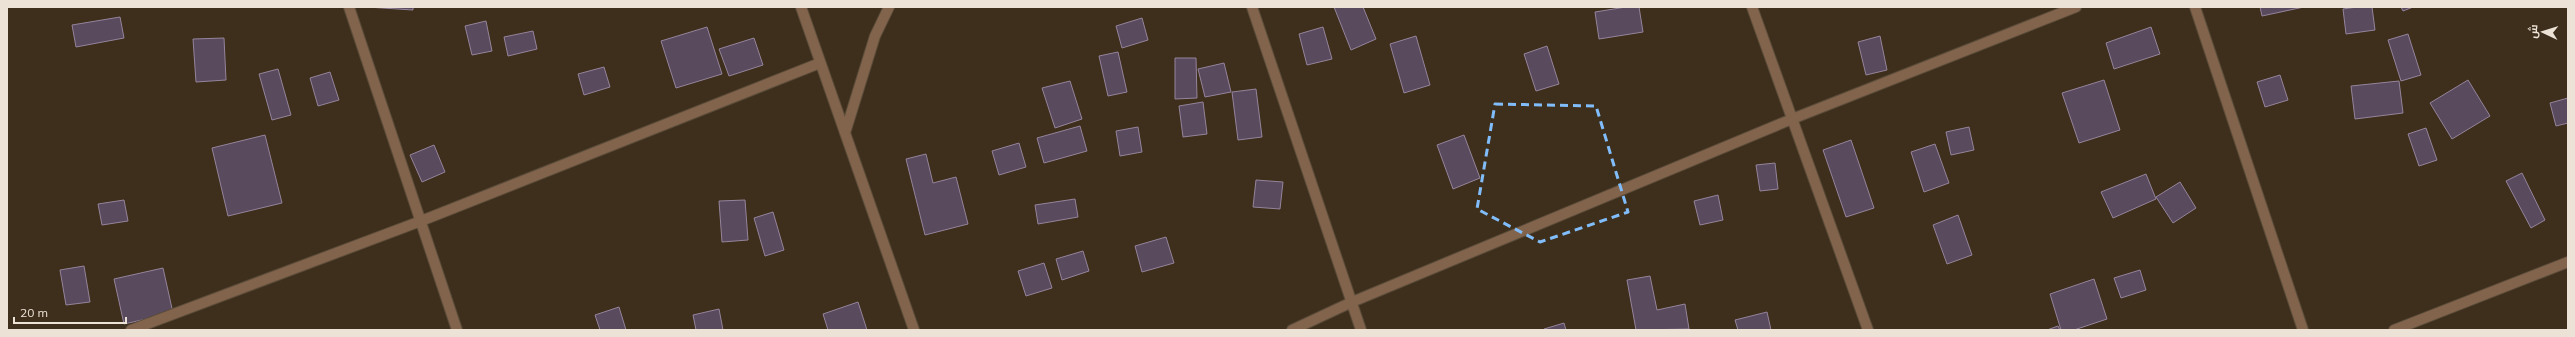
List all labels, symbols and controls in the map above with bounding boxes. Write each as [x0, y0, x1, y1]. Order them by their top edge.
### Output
north arrow [2523, 12, 2563, 52]
text: ش [2526, 24, 2540, 39]
scale bar [14, 299, 126, 325]
text: 20 m [20, 305, 48, 320]

